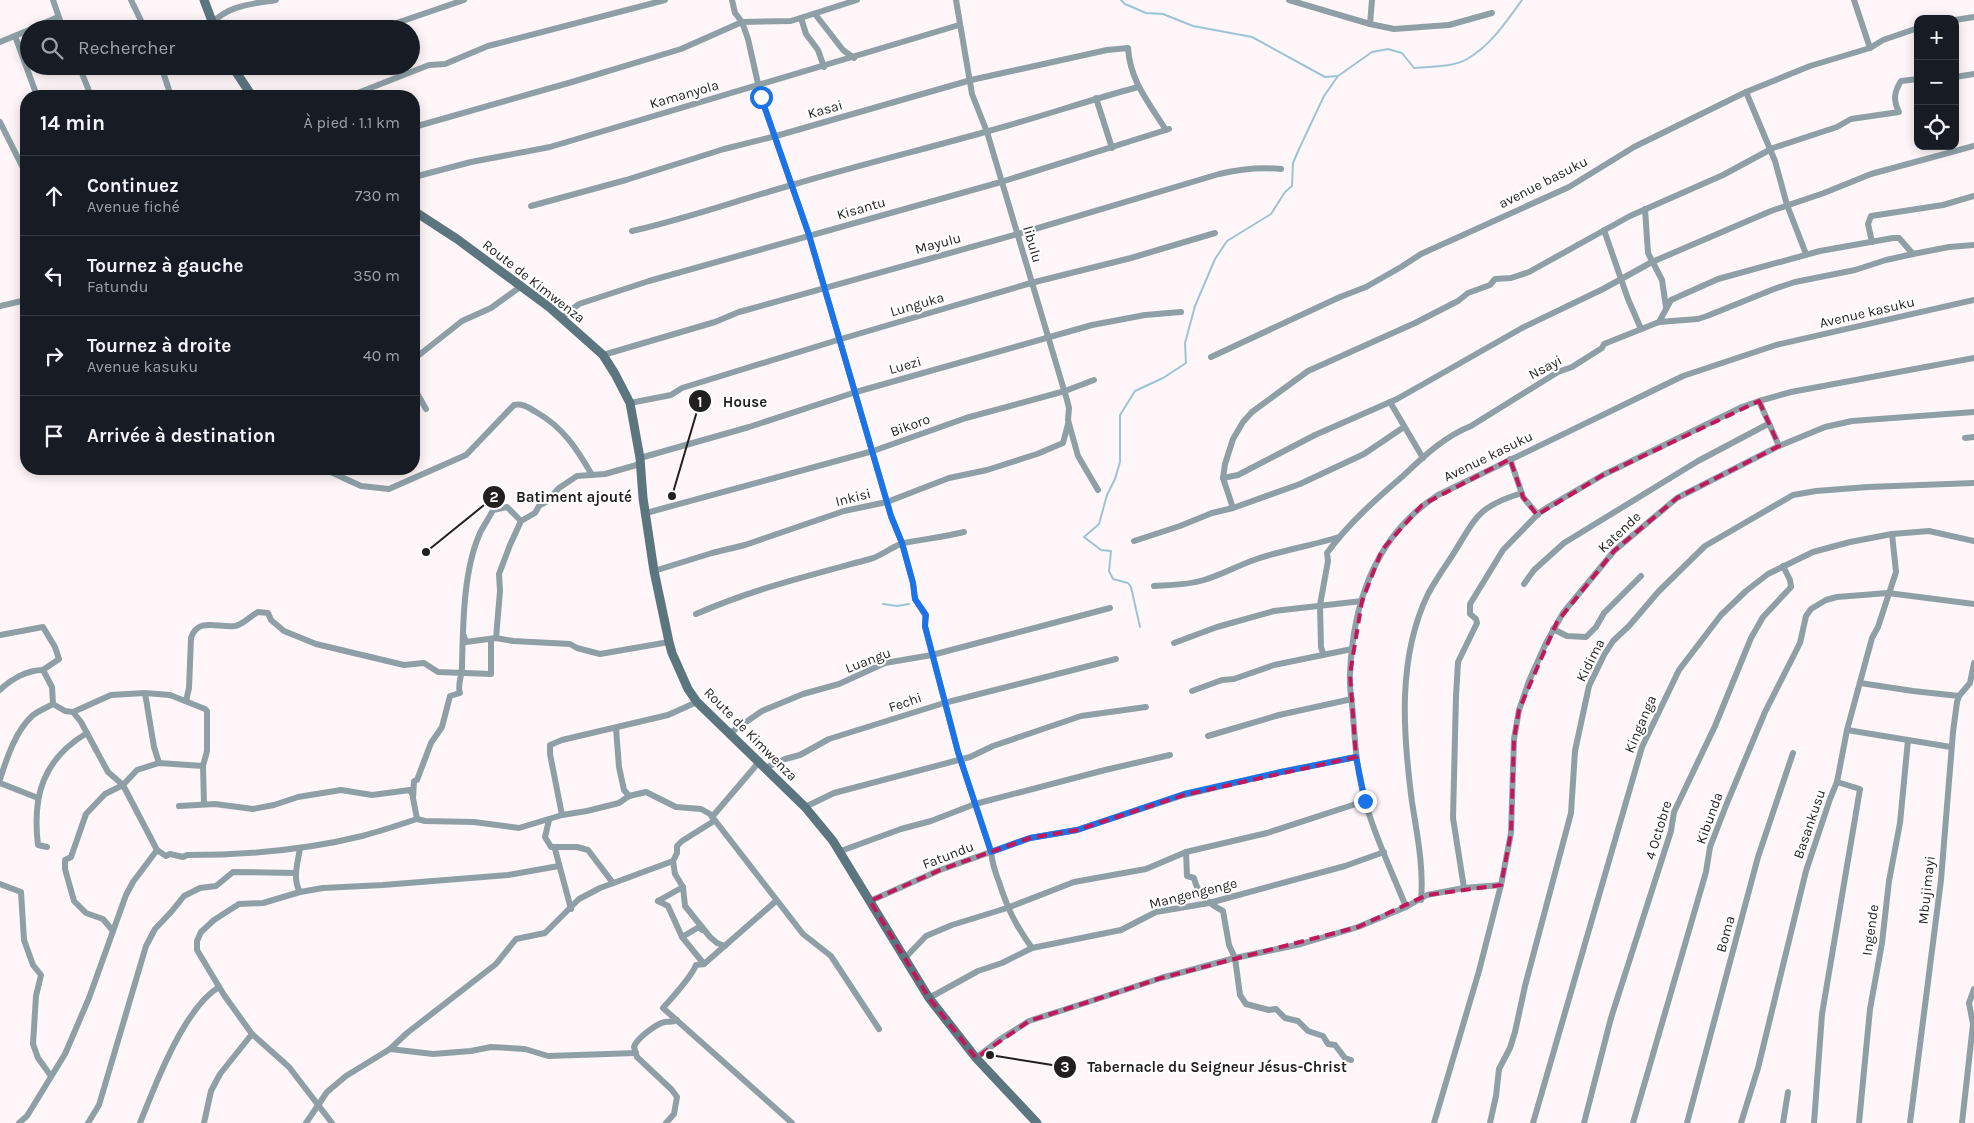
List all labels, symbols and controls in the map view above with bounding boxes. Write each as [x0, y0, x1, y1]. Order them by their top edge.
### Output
map controls [1914, 15, 1959, 150]
button: + [1914, 15, 1959, 60]
search box [20, 20, 420, 75]
icon: search [38, 34, 66, 62]
text: Rechercher [78, 37, 175, 59]
button: − [1914, 60, 1959, 105]
street label: Kamanyola [648, 76, 721, 112]
route start [750, 86, 773, 109]
street label: Kasai [806, 96, 845, 123]
button: locate [1914, 105, 1959, 150]
text: 14 min [40, 111, 105, 135]
text: À pied · 1.1 km [304, 113, 400, 132]
street label: avenue basuku [1496, 153, 1591, 212]
text: Continuez [87, 175, 179, 197]
icon: ahead [40, 182, 68, 210]
text: 730 m [355, 186, 400, 205]
street label: Kisantu [835, 193, 887, 224]
text: Avenue fiché [87, 197, 180, 216]
street label: libulu [1019, 224, 1046, 264]
street label: Mayulu [913, 229, 963, 258]
street label: Route de Kimwenza [479, 236, 588, 327]
text: Tournez à gauche [87, 255, 244, 277]
icon: left [40, 262, 68, 290]
text: 350 m [353, 266, 400, 285]
text: Fatundu [87, 277, 148, 296]
street label: Lunguka [888, 289, 946, 320]
street label: Avenue kasuku [1818, 293, 1916, 332]
text: Tournez à droite [87, 335, 231, 357]
icon: right [40, 342, 68, 370]
text: 40 m [363, 346, 400, 365]
street label: Nsayi [1526, 352, 1565, 383]
street label: Luezi [887, 353, 923, 378]
text: Avenue kasuku [87, 357, 198, 376]
callout: House [688, 386, 777, 416]
text: 1 [697, 393, 703, 411]
text: House [723, 393, 767, 411]
street label: Bikoro [888, 410, 932, 440]
icon: arrive [40, 422, 68, 450]
text: Arrivée à destination [87, 425, 276, 447]
street label: Avenue kasuku [1441, 428, 1536, 485]
callout: Batiment ajouté [481, 482, 642, 512]
street label: Inkisi [834, 485, 873, 510]
text: 2 [489, 488, 499, 506]
text: Batiment ajouté [516, 488, 632, 506]
street label: Katende [1594, 508, 1644, 557]
street label: Kidima [1572, 636, 1608, 685]
street label: Luangu [843, 644, 893, 677]
street label: Route de Kimwenza [700, 684, 801, 785]
street label: Fechi [886, 689, 924, 716]
street label: Kinganga [1621, 693, 1660, 755]
street label: Basankusu [1790, 787, 1829, 861]
route end [1354, 790, 1377, 813]
street label: Kibunda [1692, 790, 1727, 846]
street label: 4 Octobre [1641, 799, 1676, 862]
street label: Fatundu [920, 838, 976, 873]
street label: Mbujimayi [1914, 855, 1939, 925]
street label: Mangengenge [1147, 874, 1239, 913]
street label: Ingende [1859, 903, 1882, 957]
street label: Boma [1712, 914, 1739, 954]
callout: Tabernacle du Seigneur Jésus-Christ [1052, 1052, 1357, 1082]
text: 3 [1060, 1058, 1070, 1076]
text: Tabernacle du Seigneur Jésus-Christ [1087, 1058, 1347, 1076]

